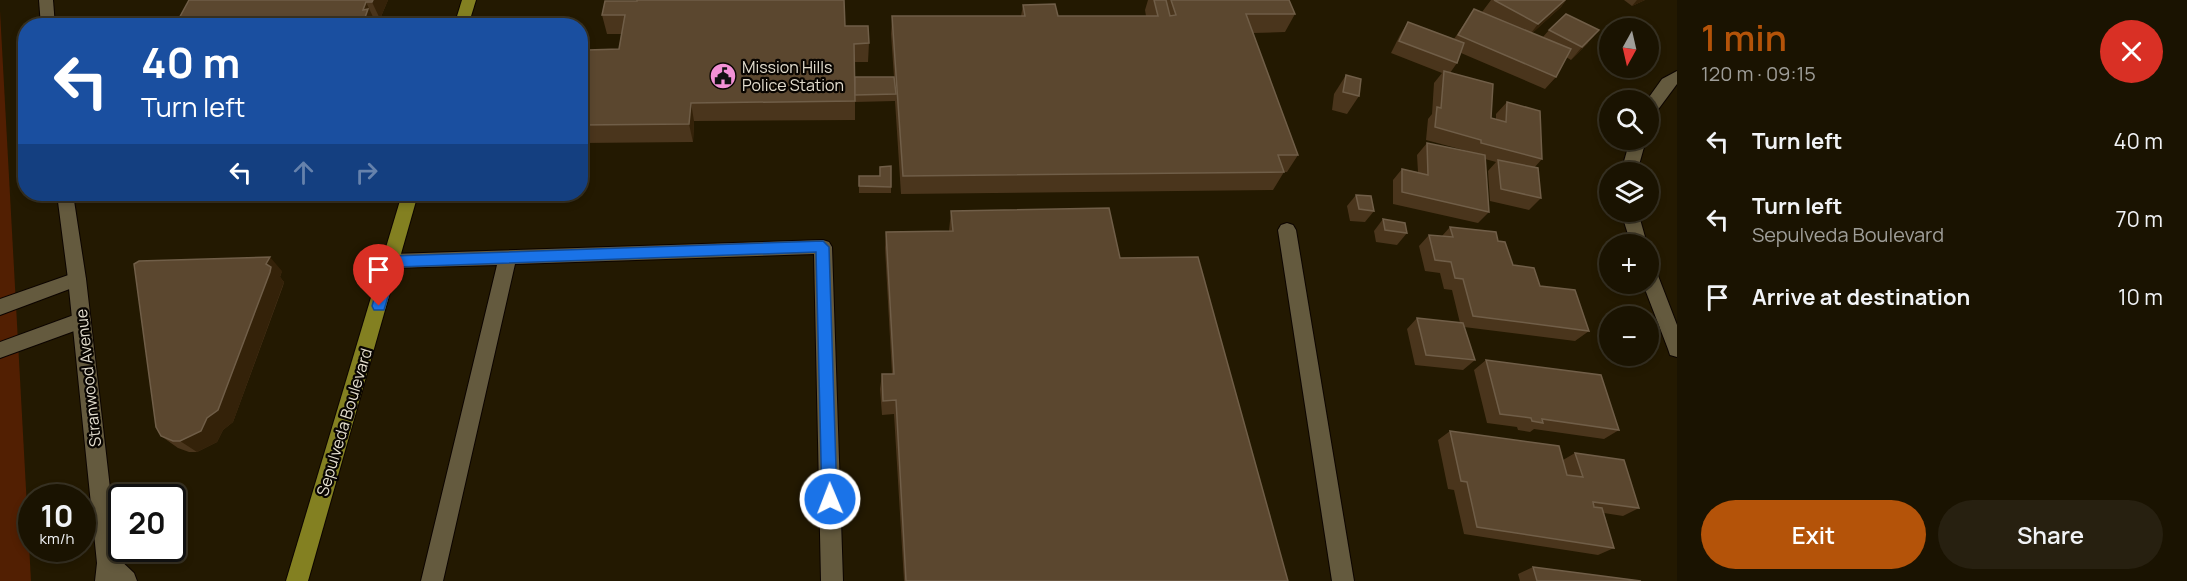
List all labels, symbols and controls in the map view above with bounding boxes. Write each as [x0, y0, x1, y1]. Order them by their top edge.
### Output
text: 1 min [1701, 13, 1787, 62]
north arrow [1599, 18, 1659, 78]
map controls [1599, 18, 1659, 366]
button: close [2100, 20, 2163, 83]
text: 40 m [141, 33, 240, 91]
icon: left [42, 42, 120, 120]
place label: Mission Hills Police Station [742, 56, 844, 96]
text: 120 m · 09:15 [1701, 60, 1816, 87]
public building icon: Mission Hills Police Station [708, 61, 738, 91]
text: Turn left [141, 88, 245, 125]
button: search [1599, 90, 1659, 150]
icon: left [1701, 125, 1734, 158]
text: Turn left [1752, 126, 1842, 156]
text: 40 m [2114, 126, 2163, 156]
icon: left [224, 156, 257, 189]
icon: ahead [287, 156, 320, 189]
icon: right [350, 156, 383, 189]
button: layers [1599, 162, 1659, 222]
text: Turn left [1752, 191, 1842, 221]
icon: left [1701, 203, 1734, 236]
text: 70 m [2115, 204, 2163, 234]
text: Sepulveda Boulevard [1752, 221, 1944, 248]
button: + [1599, 234, 1659, 294]
pin [353, 244, 404, 306]
icon: arrive [362, 253, 395, 286]
icon: arrive [1701, 281, 1734, 314]
text: Arrive at destination [1752, 282, 1970, 312]
text: 10 m [2118, 282, 2163, 312]
button: − [1599, 306, 1659, 366]
street label: Stranwood Avenue [70, 308, 106, 448]
street label: Sepulveda Boulevard [311, 345, 377, 499]
position arrow [798, 467, 862, 531]
speed limit sign: 20 [108, 484, 186, 562]
text: 10 [41, 495, 73, 536]
button: Exit [1701, 500, 1926, 569]
button: Share [1938, 500, 2163, 569]
text: km/h [40, 528, 74, 549]

